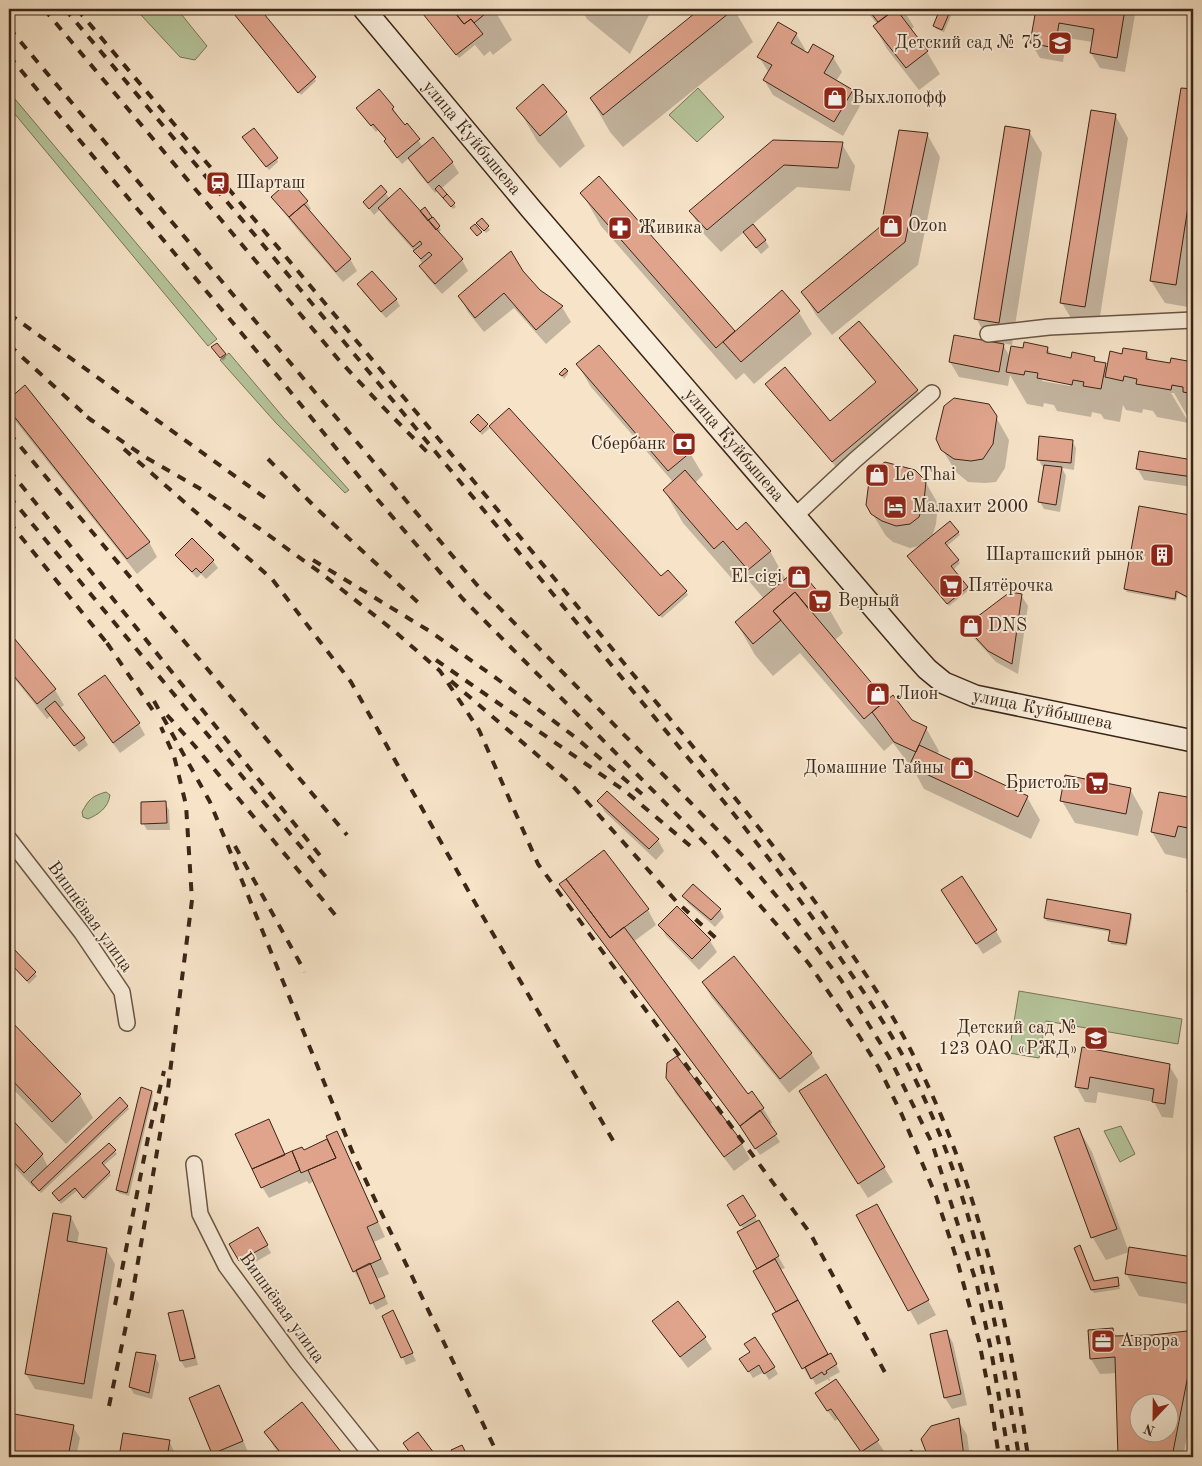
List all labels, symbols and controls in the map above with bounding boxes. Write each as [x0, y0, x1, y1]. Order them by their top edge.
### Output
school or university icon: Детский сад № 75 [1047, 30, 1073, 56]
place label: Детский сад № 75 [895, 34, 1042, 52]
street label: улица Куйбышева [419, 77, 524, 199]
shop icon: Выхлопофф [822, 85, 848, 111]
place label: Выхлопофф [852, 89, 946, 108]
station icon: Шарташ [205, 170, 231, 196]
place label: Шарташ [236, 174, 305, 192]
shop icon: Ozon [878, 213, 904, 239]
pharmacy icon: Живика [607, 215, 633, 241]
place label: Ozon [908, 217, 947, 235]
place label: Живика [638, 219, 702, 237]
street label: улица Куйбышева [681, 385, 787, 505]
bank icon: Сбербанк [671, 431, 697, 457]
place label: Сбербанк [591, 435, 666, 453]
shop icon: Le Thai [864, 462, 890, 488]
place label: Le Thai [894, 466, 956, 484]
hotel icon: Малахит 2000 [882, 494, 908, 520]
place label: Малахит 2000 [912, 498, 1028, 516]
building icon: Шарташский рынок [1149, 542, 1175, 568]
place label: Шарташский рынок [985, 546, 1144, 564]
shop icon: El-cigi [786, 564, 812, 590]
place label: El-cigi [731, 568, 782, 586]
supermarket icon: Пятёрочка [938, 573, 964, 599]
place label: Пятёрочка [968, 577, 1054, 595]
supermarket icon: Верный [807, 588, 833, 614]
place label: Верный [838, 592, 899, 610]
shop icon: DNS [958, 613, 984, 639]
place label: DNS [988, 617, 1027, 635]
shop icon: Лион [865, 681, 891, 707]
place label: Лион [896, 685, 939, 703]
street label: улица Куйбышева [971, 687, 1114, 733]
shop icon: Домашние Тайны [949, 755, 975, 781]
place label: Домашние Тайны [804, 759, 944, 777]
supermarket icon: Бристоль [1084, 770, 1110, 796]
place label: Бристоль [1006, 774, 1080, 792]
street label: Вишнёвая улица [44, 858, 136, 976]
place label: Детский сад № 123 ОАО «РЖД» [939, 1019, 1078, 1058]
school or university icon: Детский сад № 123 ОАО «РЖД» [1083, 1025, 1109, 1051]
street label: Вишнёвая улица [236, 1249, 328, 1367]
office icon: Аврора [1090, 1328, 1116, 1354]
place label: Аврора [1120, 1332, 1179, 1350]
north arrow [1130, 1394, 1180, 1444]
text: N [1142, 1421, 1157, 1438]

